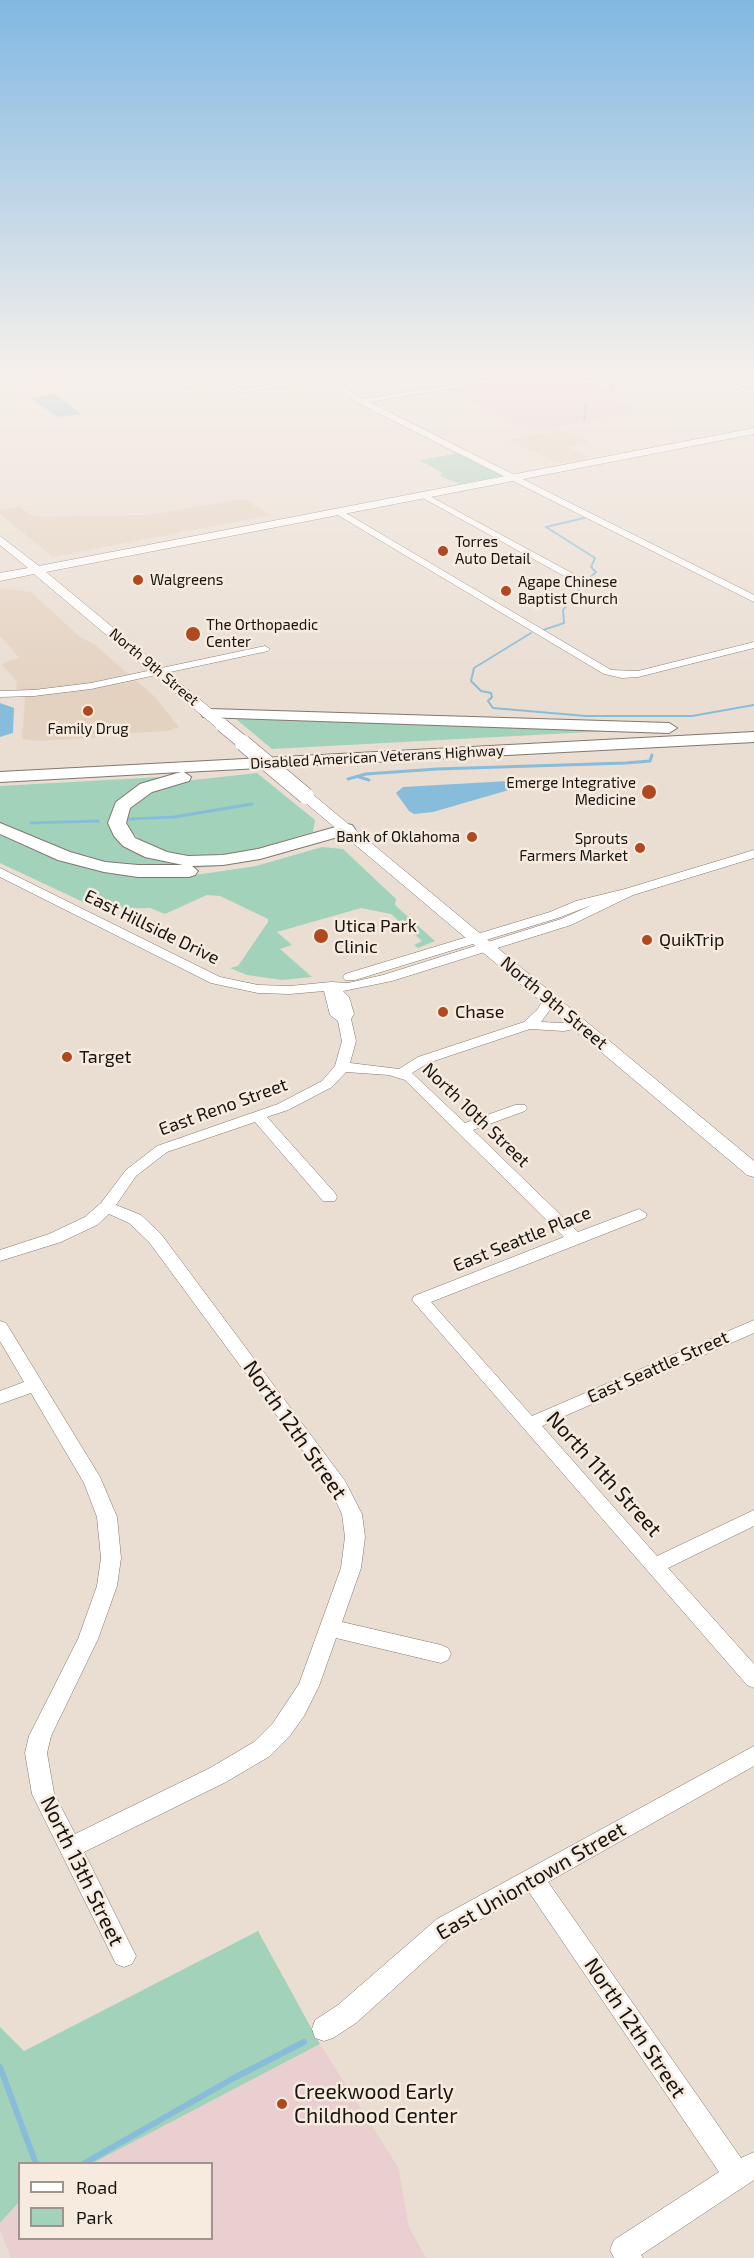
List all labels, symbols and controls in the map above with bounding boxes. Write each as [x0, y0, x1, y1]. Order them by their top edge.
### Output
place label: Torres Auto Detail [455, 533, 531, 568]
marker: Torres Auto Detail [436, 544, 450, 558]
place label: Walgreens [150, 571, 223, 589]
marker: Walgreens [131, 573, 145, 587]
place label: Agape Chinese Baptist Church [518, 573, 618, 608]
marker: Agape Chinese Baptist Church [499, 584, 513, 598]
place label: The Orthopaedic Center [206, 616, 318, 651]
street label: North 9th Street [106, 624, 202, 710]
marker: The Orthopaedic Center [184, 625, 202, 643]
marker: Family Drug [81, 704, 95, 718]
place label: Family Drug [47, 720, 129, 738]
street label: Disabled American Veterans Highway [250, 741, 504, 773]
place label: Emerge Integrative Medicine [506, 774, 636, 809]
marker: Emerge Integrative Medicine [640, 783, 658, 801]
place label: Bank of Oklahoma [336, 828, 460, 846]
marker: Bank of Oklahoma [465, 830, 479, 844]
place label: Sprouts Farmers Market [519, 830, 628, 865]
marker: Sprouts Farmers Market [633, 841, 647, 855]
street label: East Hillside Drive [81, 885, 223, 969]
place label: Utica Park Clinic [334, 915, 417, 958]
marker: Utica Park Clinic [312, 927, 330, 945]
place label: QuikTrip [659, 929, 724, 951]
marker: QuikTrip [640, 933, 654, 947]
street label: North 9th Street [496, 952, 612, 1054]
place label: Chase [455, 1001, 504, 1023]
marker: Chase [436, 1005, 450, 1019]
place label: Target [79, 1046, 131, 1068]
marker: Target [60, 1050, 74, 1064]
street label: North 10th Street [418, 1058, 534, 1172]
street label: East Reno Street [156, 1074, 290, 1140]
street label: East Seattle Place [450, 1202, 594, 1276]
street label: East Seattle Street [584, 1326, 732, 1408]
street label: North 12th Street [238, 1356, 352, 1504]
street label: North 11th Street [541, 1406, 667, 1542]
street label: North 13th Street [35, 1792, 129, 1950]
street label: East Uniontown Street [432, 1816, 630, 1946]
street label: North 12th Street [579, 1953, 691, 2103]
place label: Creekwood Early Childhood Center [294, 2079, 458, 2129]
marker: Creekwood Early Childhood Center [275, 2097, 289, 2111]
legend [18, 2162, 213, 2240]
text: Road [76, 2176, 117, 2198]
text: Park [76, 2206, 113, 2228]

